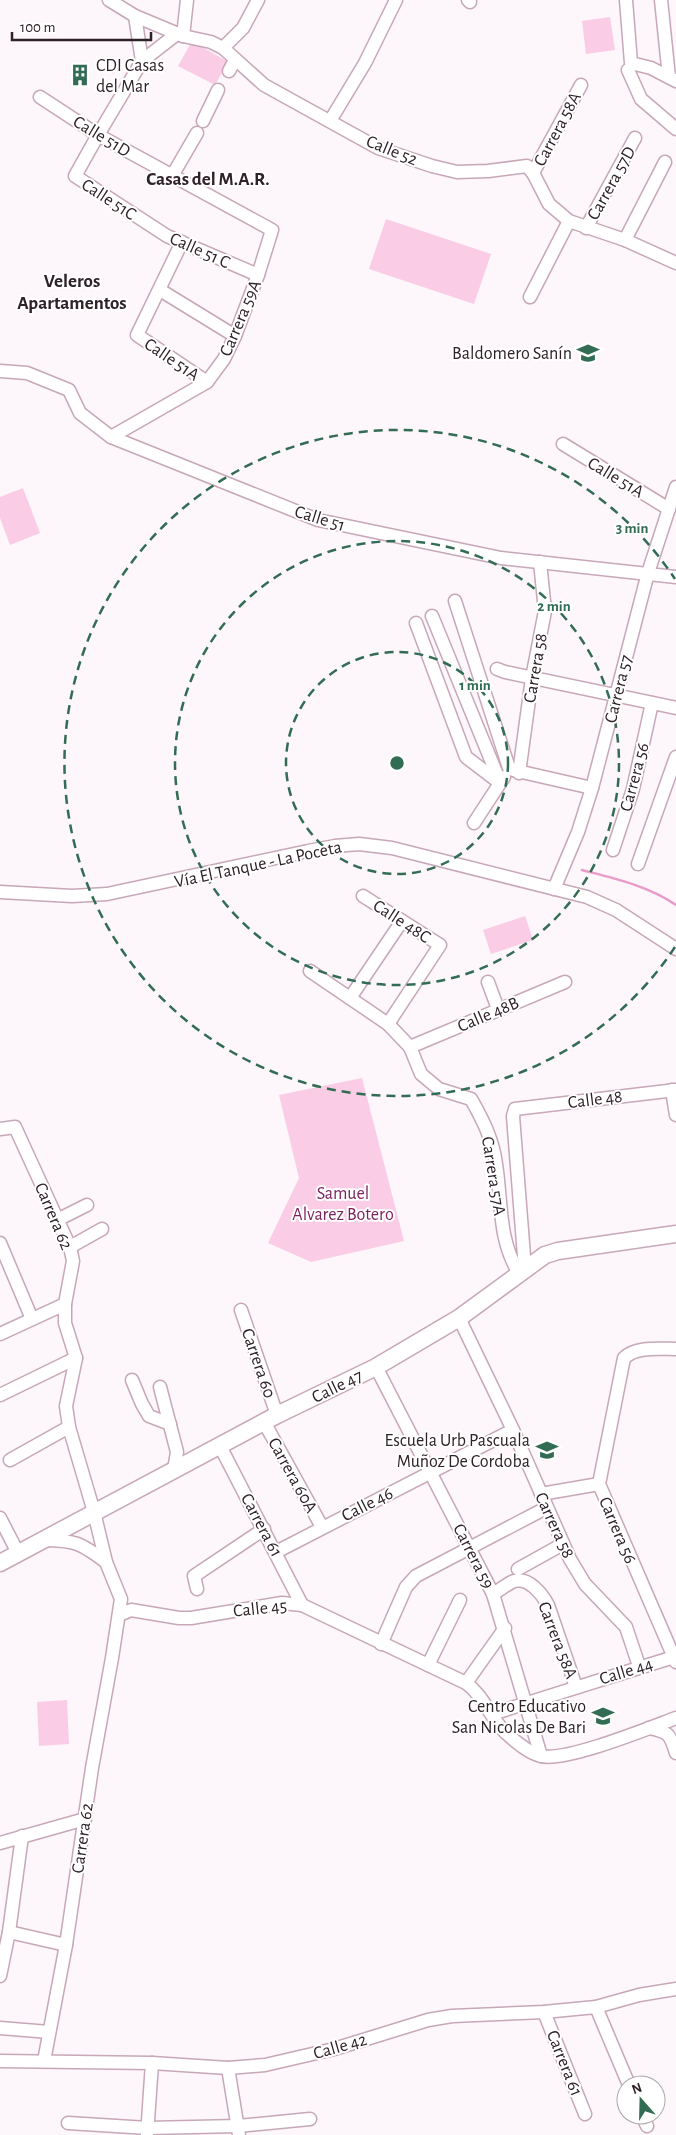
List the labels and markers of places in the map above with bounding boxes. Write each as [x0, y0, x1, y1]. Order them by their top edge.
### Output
place label: CDI Casas del Mar [96, 57, 164, 96]
building icon: CDI Casas del Mar [67, 62, 93, 88]
school or university icon: Baldomero Sanín [575, 340, 601, 366]
place label: Baldomero Sanín [452, 345, 572, 363]
centre of rings [388, 754, 406, 772]
place label: Escuela Urb Pascuala Muñoz De Cordoba [385, 1432, 530, 1471]
school or university icon: Escuela Urb Pascuala Muñoz De Cordoba [534, 1437, 560, 1463]
place label: Centro Educativo San Nicolas De Bari [452, 1698, 586, 1737]
school or university icon: Centro Educativo San Nicolas De Bari [590, 1703, 616, 1729]

